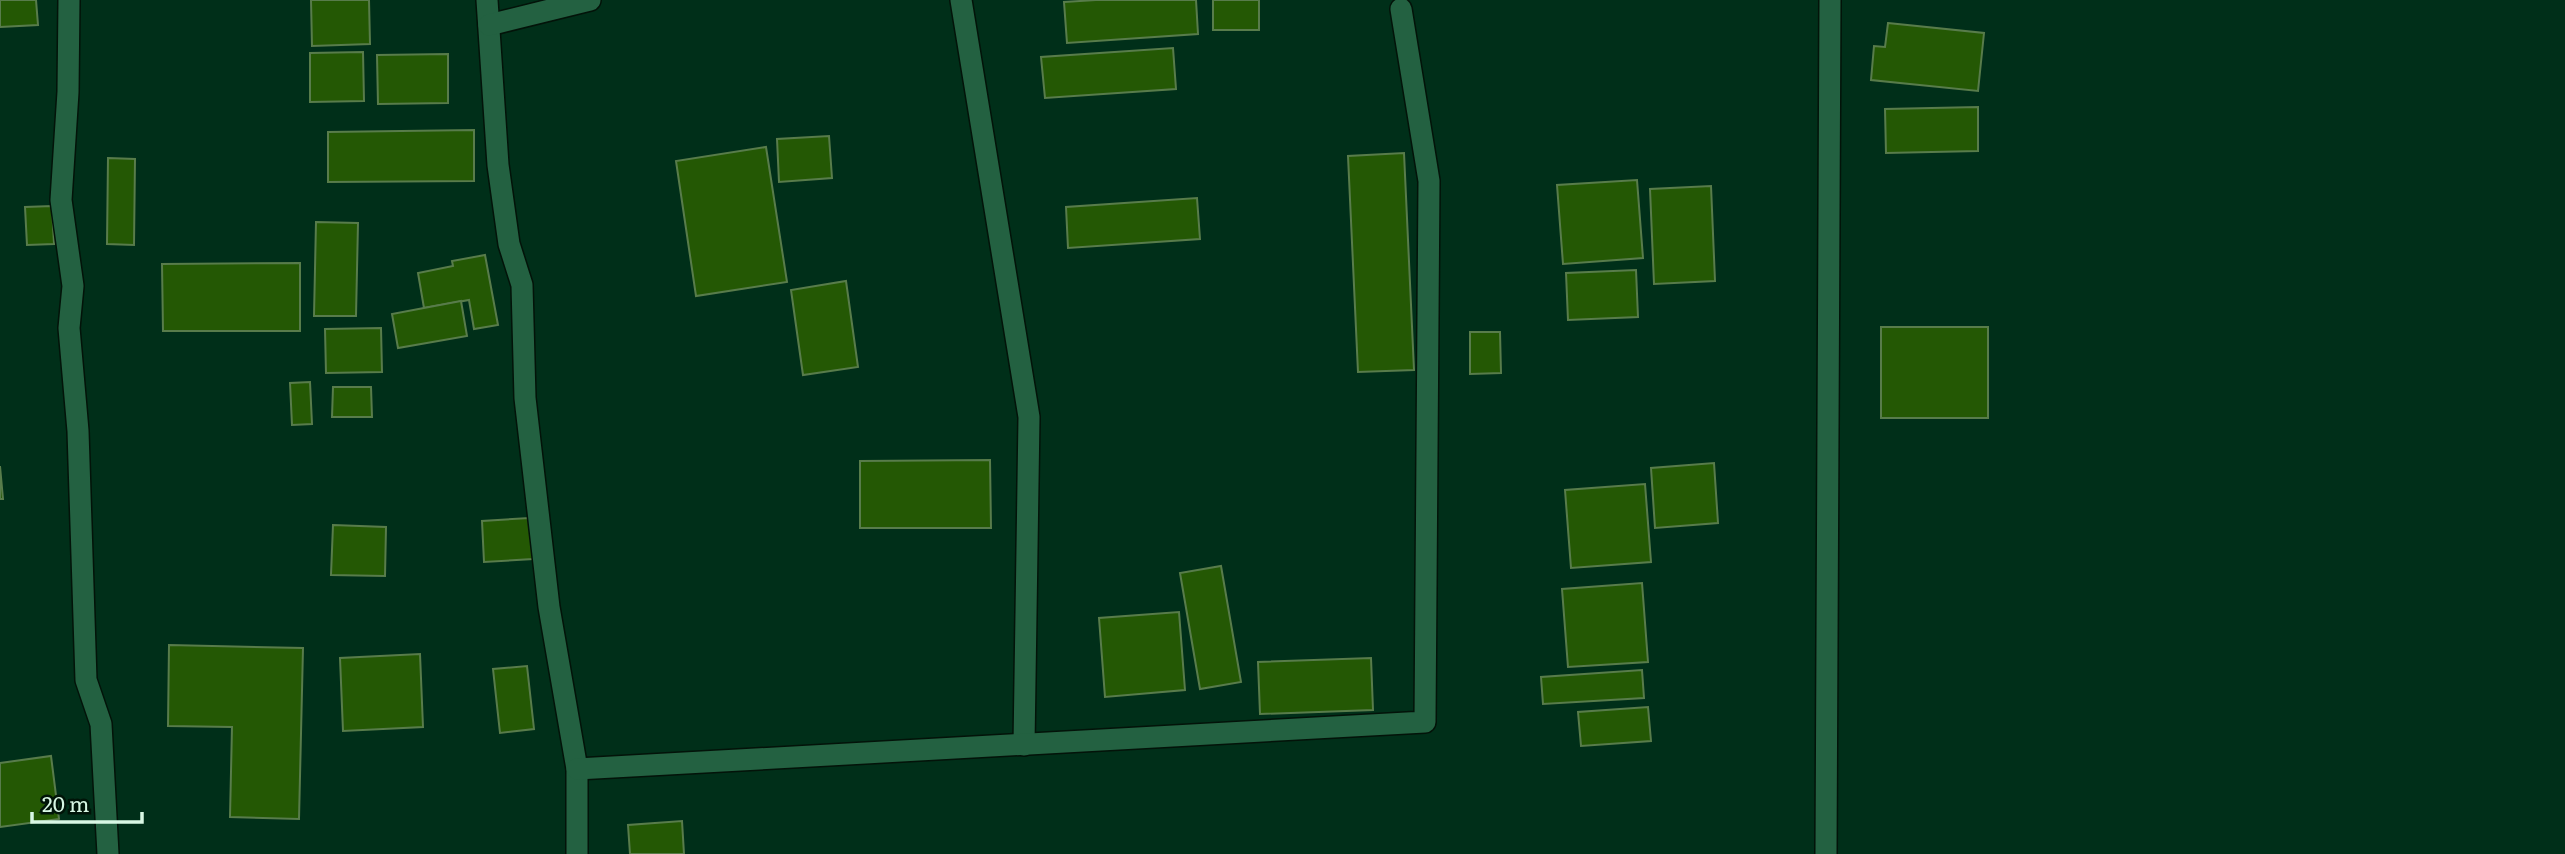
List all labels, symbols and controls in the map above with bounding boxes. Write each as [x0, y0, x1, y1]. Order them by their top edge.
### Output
scale bar [32, 780, 142, 824]
text: 20 m [42, 787, 89, 818]

